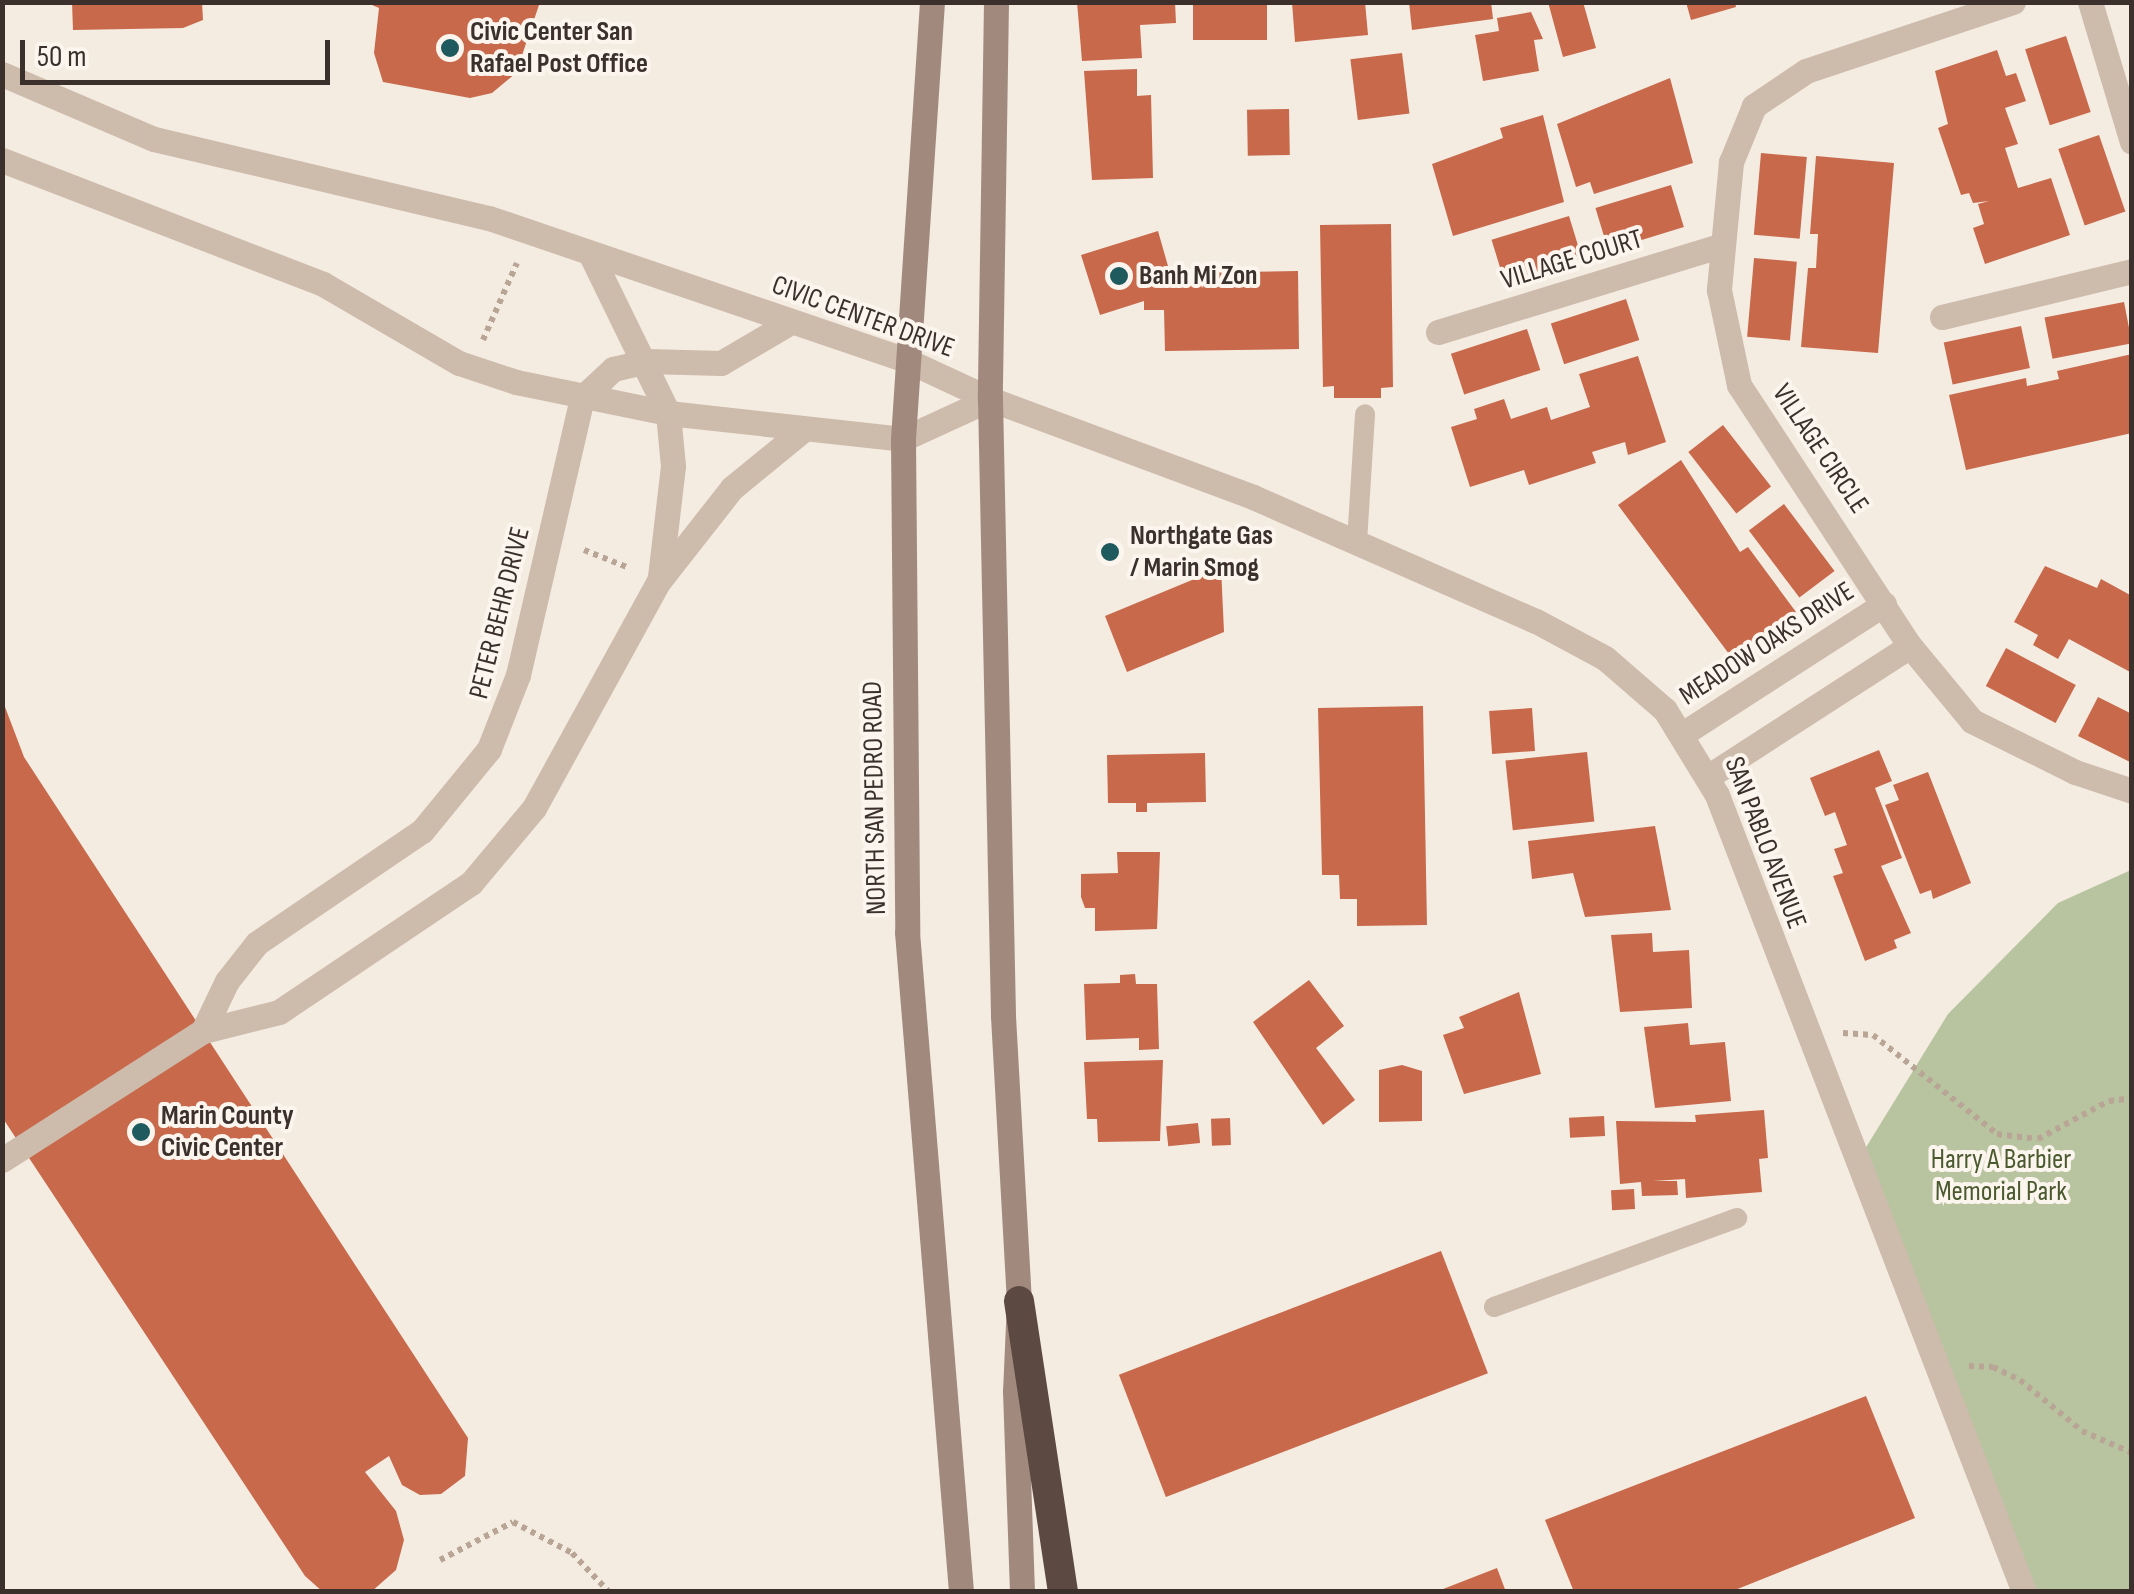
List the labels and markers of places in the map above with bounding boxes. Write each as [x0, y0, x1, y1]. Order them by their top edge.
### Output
place label: Civic Center San Rafael Post Office [470, 15, 648, 81]
marker: Civic Center San Rafael Post Office [439, 37, 461, 59]
place label: Banh Mi Zon [1139, 259, 1258, 293]
marker: Banh Mi Zon [1108, 265, 1130, 287]
place label: Northgate Gas / Marin Smog [1130, 519, 1273, 585]
marker: Northgate Gas / Marin Smog [1099, 541, 1121, 563]
place label: Marin County Civic Center [161, 1099, 294, 1165]
marker: Marin County Civic Center [130, 1121, 152, 1143]

